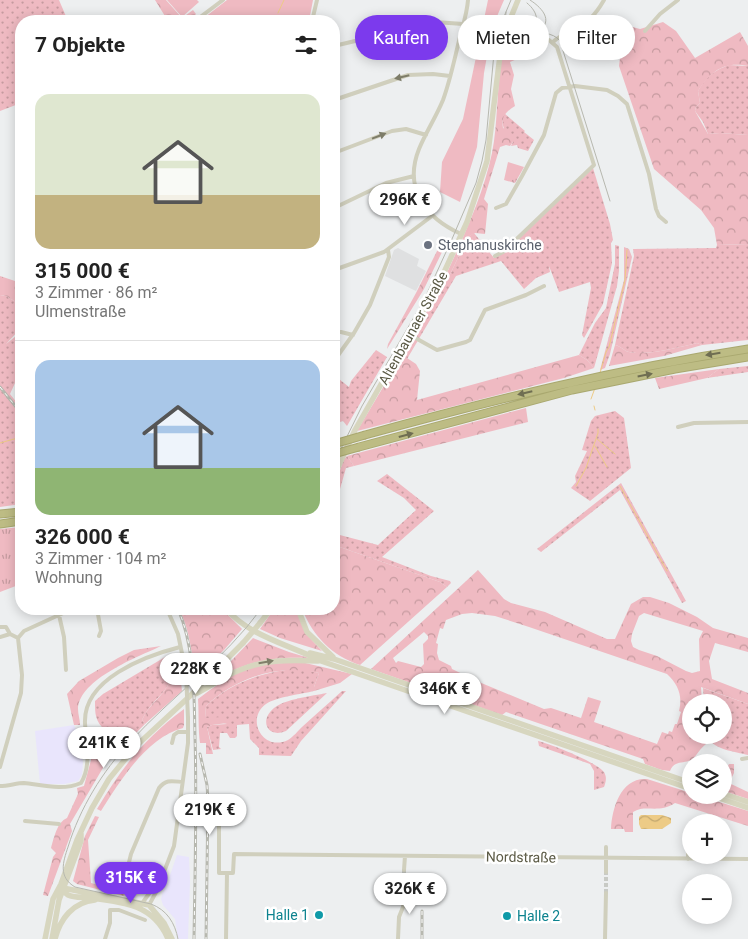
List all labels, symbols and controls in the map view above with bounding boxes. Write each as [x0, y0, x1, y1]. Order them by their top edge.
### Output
chip: Kaufen [355, 15, 448, 60]
chip: Mieten [458, 15, 549, 60]
chip: Filter [559, 15, 635, 60]
icon: filters [292, 31, 320, 59]
text: 7 Objekte [35, 33, 125, 57]
one-way arrow [394, 73, 409, 81]
icon: home [133, 127, 223, 217]
one-way arrow [372, 132, 387, 140]
pin: 296K € [364, 184, 446, 226]
text: 296K € [380, 190, 430, 209]
place label: Stephanuskirche [438, 237, 542, 253]
marker: Stephanuskirche [422, 239, 434, 251]
text: 315 000 € [35, 259, 130, 283]
street label: Altenbaunaer Straße [375, 269, 451, 387]
text: 3 Zimmer · 86 m² [35, 283, 157, 302]
text: Ulmenstraße [35, 302, 126, 321]
one-way arrow [705, 351, 721, 359]
one-way arrow [638, 371, 653, 379]
one-way arrow [518, 389, 533, 397]
icon: home [133, 392, 223, 482]
one-way arrow [398, 430, 413, 438]
text: 326 000 € [35, 525, 130, 549]
text: 3 Zimmer · 104 m² [35, 549, 166, 568]
text: Wohnung [35, 568, 102, 587]
pin: 228K € [155, 652, 237, 695]
one-way arrow [259, 658, 275, 666]
text: 228K € [171, 659, 221, 678]
pin: 346K € [404, 672, 486, 715]
text: 346K € [420, 679, 470, 698]
map controls [682, 694, 732, 924]
button: locate [682, 694, 732, 744]
pin: 241K € [63, 726, 145, 769]
text: 241K € [79, 733, 129, 752]
button: layers [682, 754, 732, 804]
pin: 219K € [169, 794, 251, 836]
text: 219K € [185, 800, 235, 819]
button: + [682, 814, 732, 864]
street label: Nordstraße [486, 848, 556, 866]
pin: 315K € [90, 862, 172, 904]
text: 315K € [106, 868, 156, 887]
pin: 326K € [369, 872, 451, 915]
button: − [682, 874, 732, 924]
text: 326K € [385, 879, 435, 898]
place label: Halle 1 [266, 907, 309, 923]
place label: Halle 2 [517, 908, 560, 924]
marker: Halle 1 [313, 909, 325, 921]
marker: Halle 2 [501, 910, 513, 922]

